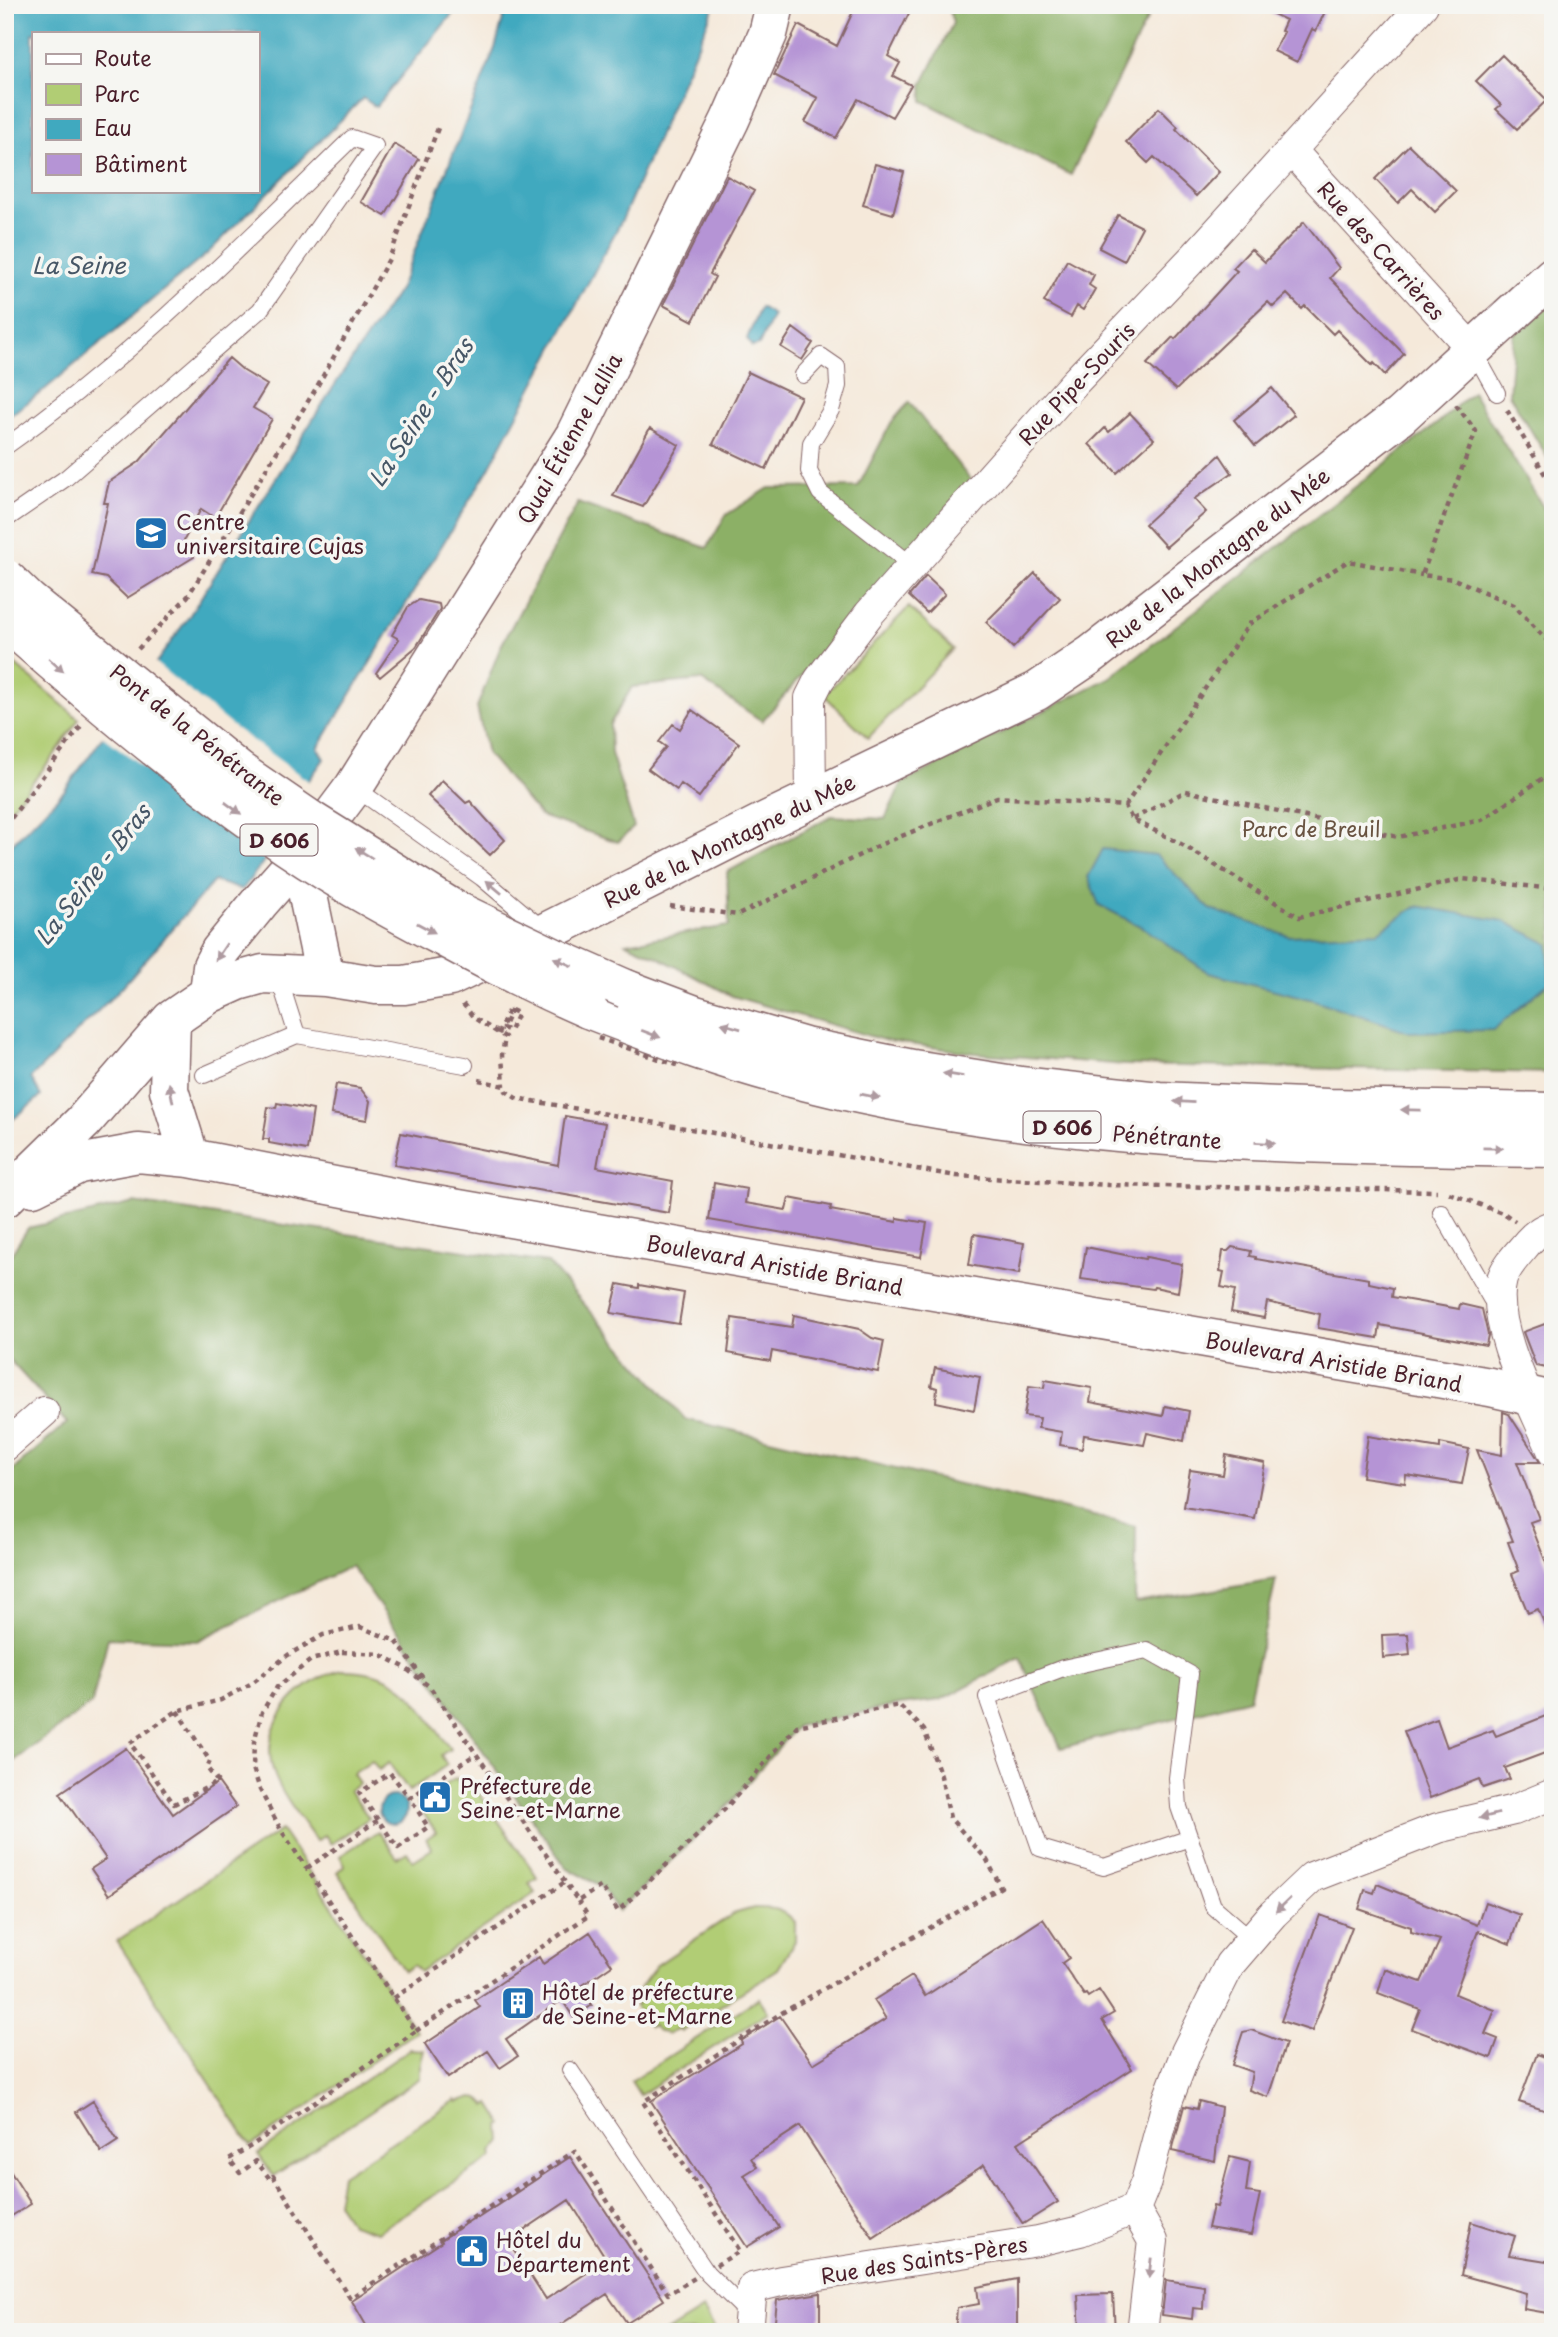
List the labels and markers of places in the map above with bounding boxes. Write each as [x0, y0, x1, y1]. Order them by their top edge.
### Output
place label: Centre universitaire Cujas [176, 505, 364, 561]
school or university icon: Centre universitaire Cujas [132, 514, 170, 552]
place label: Préfecture de Seine-et-Marne [460, 1769, 621, 1825]
public building icon: Préfecture de Seine-et-Marne [416, 1778, 454, 1816]
place label: Hôtel de préfecture de Seine-et-Marne [542, 1975, 734, 2031]
building icon: Hôtel de préfecture de Seine-et-Marne [499, 1984, 537, 2022]
place label: Hôtel du Département [496, 2223, 631, 2279]
public building icon: Hôtel du Département [453, 2232, 491, 2270]

